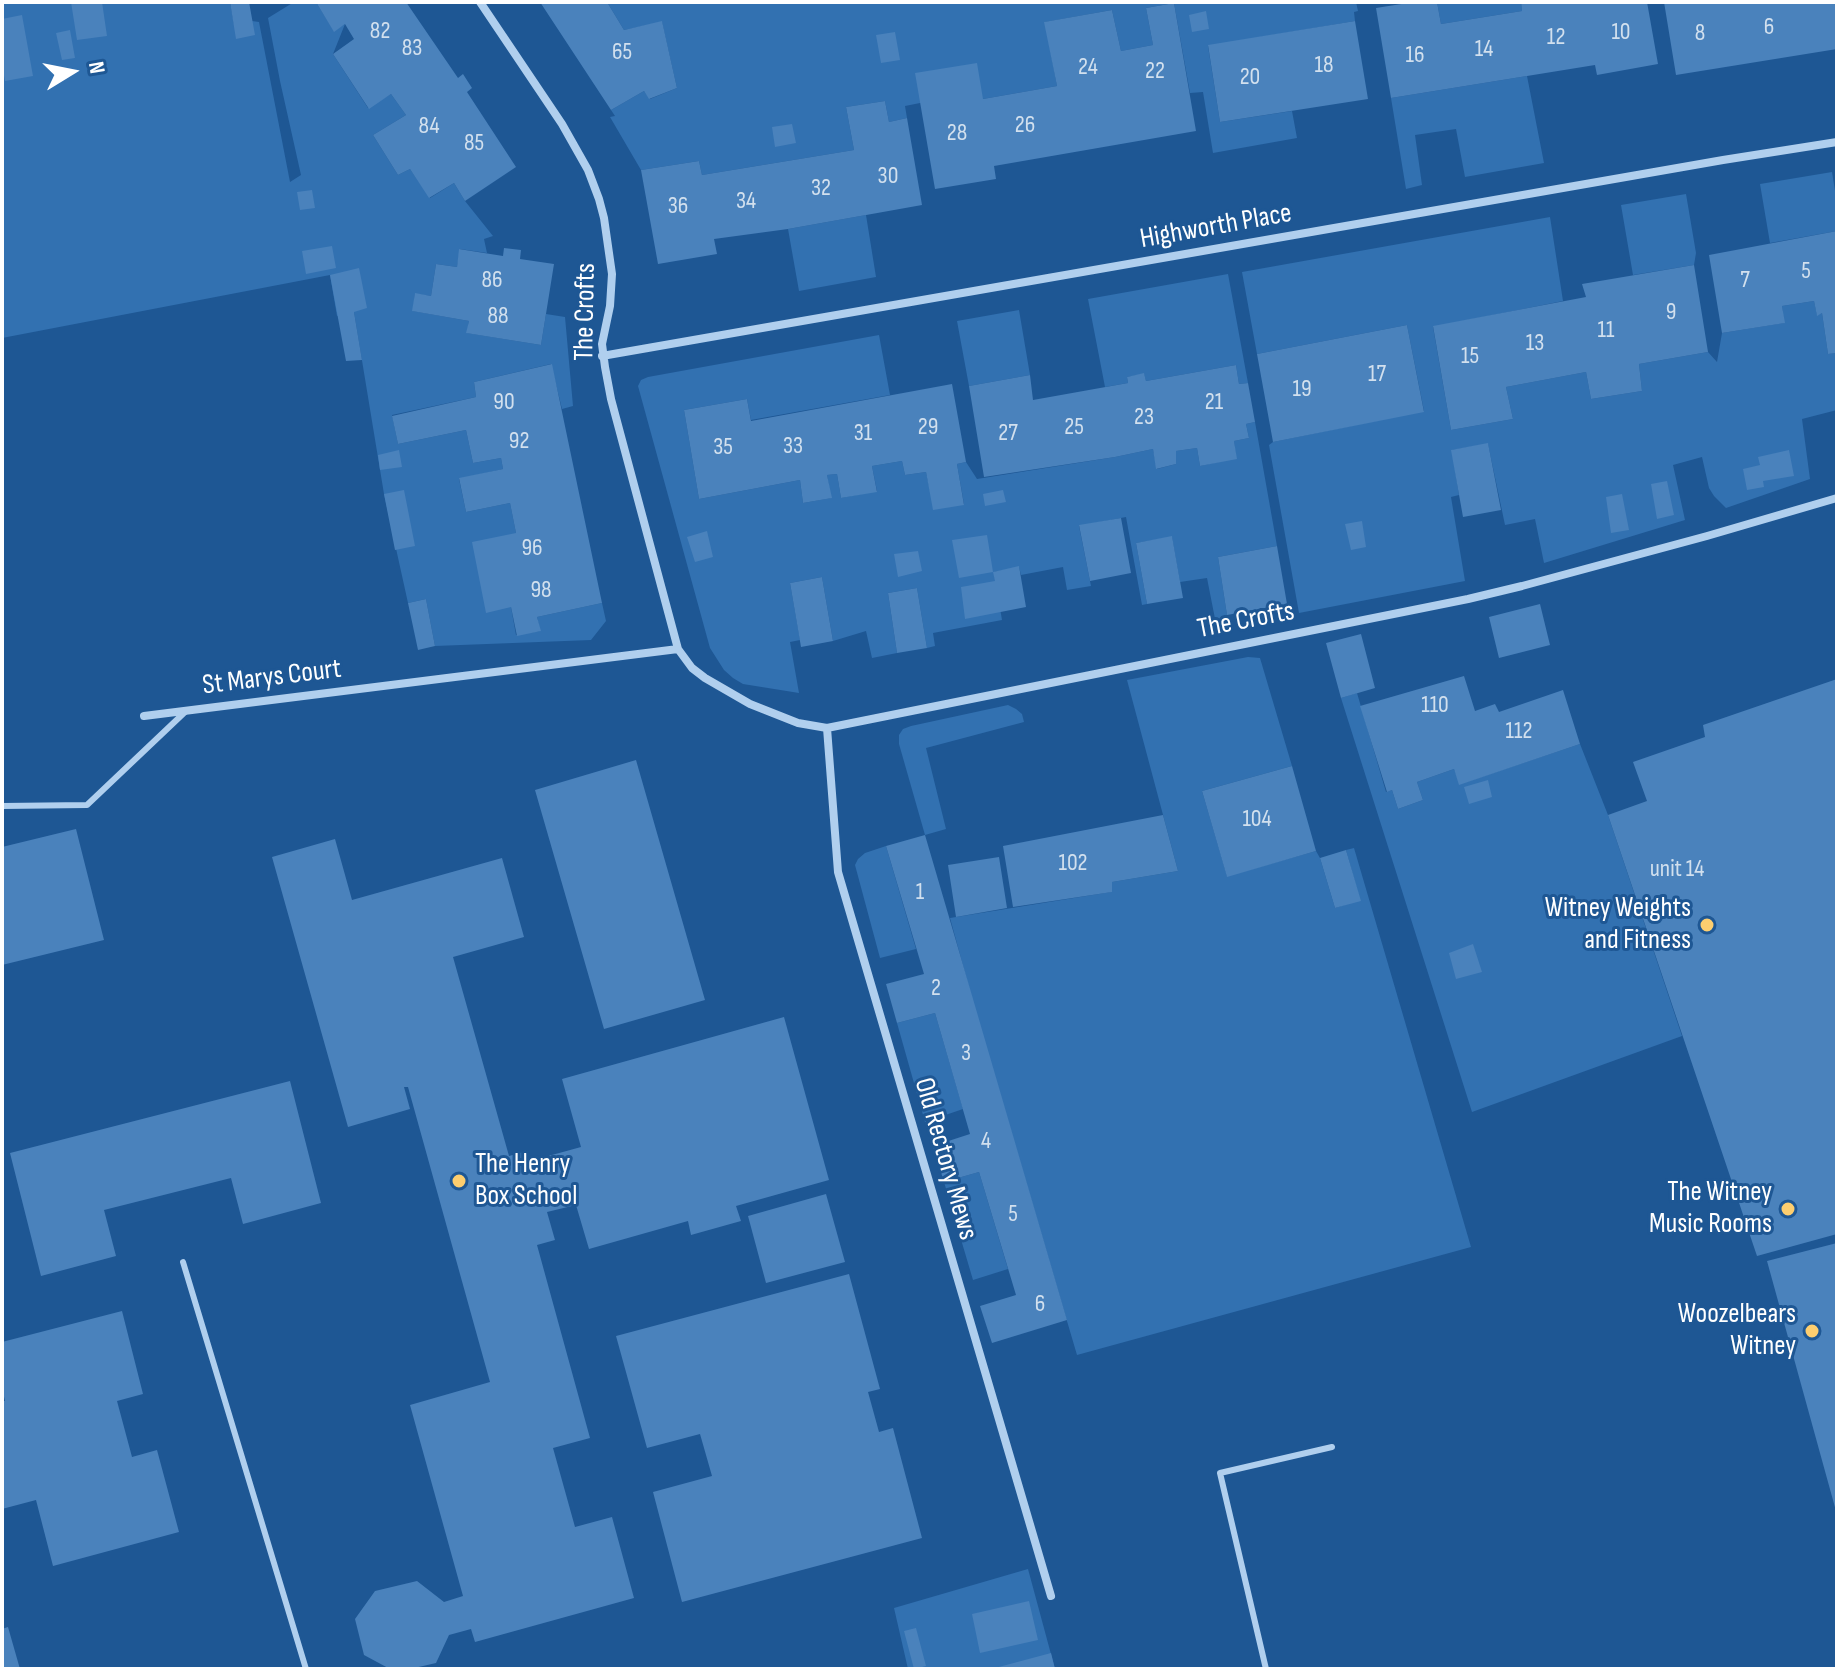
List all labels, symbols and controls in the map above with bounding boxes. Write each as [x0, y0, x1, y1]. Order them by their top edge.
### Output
house number: 6 [1764, 14, 1774, 42]
house number: 82 [370, 18, 390, 46]
house number: 10 [1611, 19, 1631, 47]
house number: 8 [1695, 20, 1705, 48]
house number: 12 [1547, 24, 1565, 52]
north arrow [32, 32, 112, 112]
house number: 83 [402, 35, 422, 63]
house number: 14 [1475, 36, 1493, 64]
house number: 65 [612, 39, 632, 67]
house number: 16 [1406, 42, 1424, 70]
house number: 18 [1315, 52, 1333, 80]
house number: 24 [1078, 54, 1098, 82]
house number: 22 [1145, 58, 1165, 86]
text: N [82, 60, 110, 76]
house number: 20 [1240, 64, 1260, 92]
house number: 26 [1015, 112, 1035, 140]
house number: 84 [418, 113, 440, 141]
house number: 28 [947, 120, 967, 148]
house number: 85 [464, 130, 484, 158]
house number: 30 [878, 163, 898, 191]
house number: 32 [811, 175, 831, 203]
house number: 34 [736, 188, 756, 216]
house number: 36 [668, 193, 688, 221]
street label: Highworth Place [1138, 197, 1294, 257]
house number: 5 [1801, 258, 1811, 286]
street label: The Crofts [568, 263, 604, 361]
house number: 86 [481, 267, 503, 295]
house number: 7 [1740, 267, 1750, 295]
house number: 9 [1666, 299, 1676, 327]
house number: 88 [487, 303, 509, 331]
house number: 11 [1598, 317, 1614, 345]
house number: 13 [1526, 330, 1544, 358]
house number: 15 [1461, 343, 1479, 371]
house number: 17 [1368, 361, 1386, 389]
house number: 19 [1292, 376, 1312, 404]
house number: 90 [493, 389, 515, 417]
house number: 21 [1205, 389, 1223, 417]
house number: 23 [1134, 404, 1154, 432]
house number: 29 [918, 414, 938, 442]
house number: 25 [1064, 414, 1084, 442]
house number: 31 [854, 420, 872, 448]
house number: 27 [998, 420, 1018, 448]
house number: 92 [509, 428, 529, 456]
house number: 33 [783, 433, 803, 461]
house number: 35 [713, 434, 733, 462]
house number: 96 [521, 535, 543, 563]
house number: 98 [530, 577, 552, 605]
street label: The Crofts [1195, 595, 1297, 647]
street label: St Marys Court [201, 653, 343, 703]
house number: 110 [1421, 692, 1449, 720]
house number: 112 [1506, 718, 1532, 746]
house number: 104 [1242, 806, 1272, 834]
house number: 102 [1059, 850, 1087, 878]
house number: unit 14 [1650, 856, 1704, 884]
house number: 1 [916, 879, 924, 907]
place label: Witney Weights and Fitness [1545, 892, 1691, 958]
marker: Witney Weights and Fitness [1698, 916, 1716, 934]
house number: 2 [931, 975, 941, 1003]
house number: 3 [961, 1040, 971, 1068]
street label: Old Rectory Mews [906, 1074, 984, 1244]
house number: 4 [981, 1128, 991, 1156]
place label: The Henry Box School [475, 1148, 577, 1214]
marker: The Henry Box School [450, 1172, 468, 1190]
place label: The Witney Music Rooms [1649, 1176, 1772, 1242]
marker: The Witney Music Rooms [1779, 1200, 1797, 1218]
house number: 5 [1008, 1201, 1018, 1229]
house number: 6 [1035, 1291, 1045, 1319]
place label: Woozelbears Witney [1678, 1298, 1796, 1364]
marker: Woozelbears Witney [1803, 1322, 1821, 1340]

